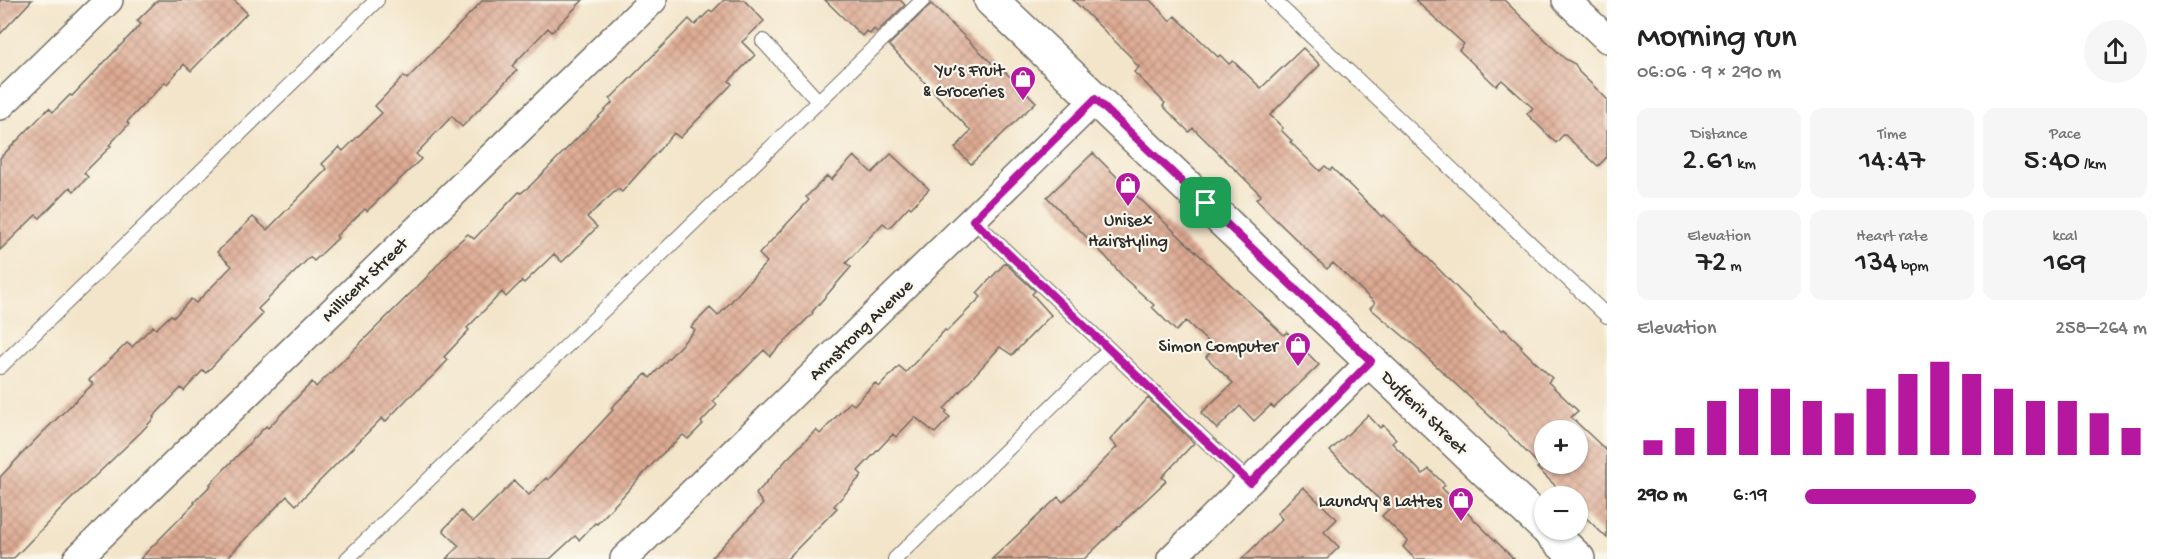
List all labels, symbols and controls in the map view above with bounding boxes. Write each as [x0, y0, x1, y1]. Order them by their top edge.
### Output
text: Morning run [1637, 20, 1797, 58]
button: share [2084, 20, 2147, 83]
place label: Yu’s Fruit & Groceries [923, 61, 1006, 103]
text: 06:06 · 9 × 290 m [1637, 62, 1781, 85]
shop icon: Yu’s Fruit & Groceries [1008, 64, 1038, 102]
text: Distance [1691, 126, 1747, 145]
text: Time [1877, 126, 1907, 145]
text: Pace [2049, 126, 2081, 145]
text: 2.61 [1682, 145, 1734, 180]
text: 14:47 [1859, 145, 1925, 180]
text: 5:40 [2024, 145, 2080, 180]
text: km [1734, 156, 1756, 175]
text: /km [2080, 156, 2106, 175]
shop icon: Unisex Hairstyling [1113, 170, 1143, 208]
pin [1180, 177, 1231, 228]
icon: arrive [1189, 186, 1222, 219]
place label: Unisex Hairstyling [1088, 211, 1168, 253]
text: Elevation [1687, 228, 1751, 247]
text: Heart rate [1856, 228, 1928, 247]
text: kcal [2053, 228, 2077, 247]
street label: Millicent Street [318, 233, 414, 327]
text: 72 [1696, 247, 1727, 282]
text: 134 [1855, 247, 1897, 282]
text: 169 [2044, 247, 2086, 282]
text: m [1727, 258, 1742, 277]
text: bpm [1897, 258, 1929, 277]
street label: Armstrong Avenue [805, 275, 919, 386]
text: Elevation [1637, 318, 1717, 341]
text: 258–264 m [2055, 318, 2147, 341]
shop icon: Simon Computer [1283, 330, 1313, 368]
place label: Simon Computer [1159, 337, 1280, 358]
street label: Dufferin Street [1375, 367, 1472, 461]
map controls [1534, 420, 1588, 540]
button: + [1534, 420, 1588, 474]
shop icon: Laundry & Lattes [1446, 485, 1476, 523]
text: 290 m [1637, 485, 1687, 508]
text: 6:19 [1733, 485, 1768, 508]
button: − [1534, 486, 1588, 540]
place label: Laundry & Lattes [1319, 492, 1443, 513]

